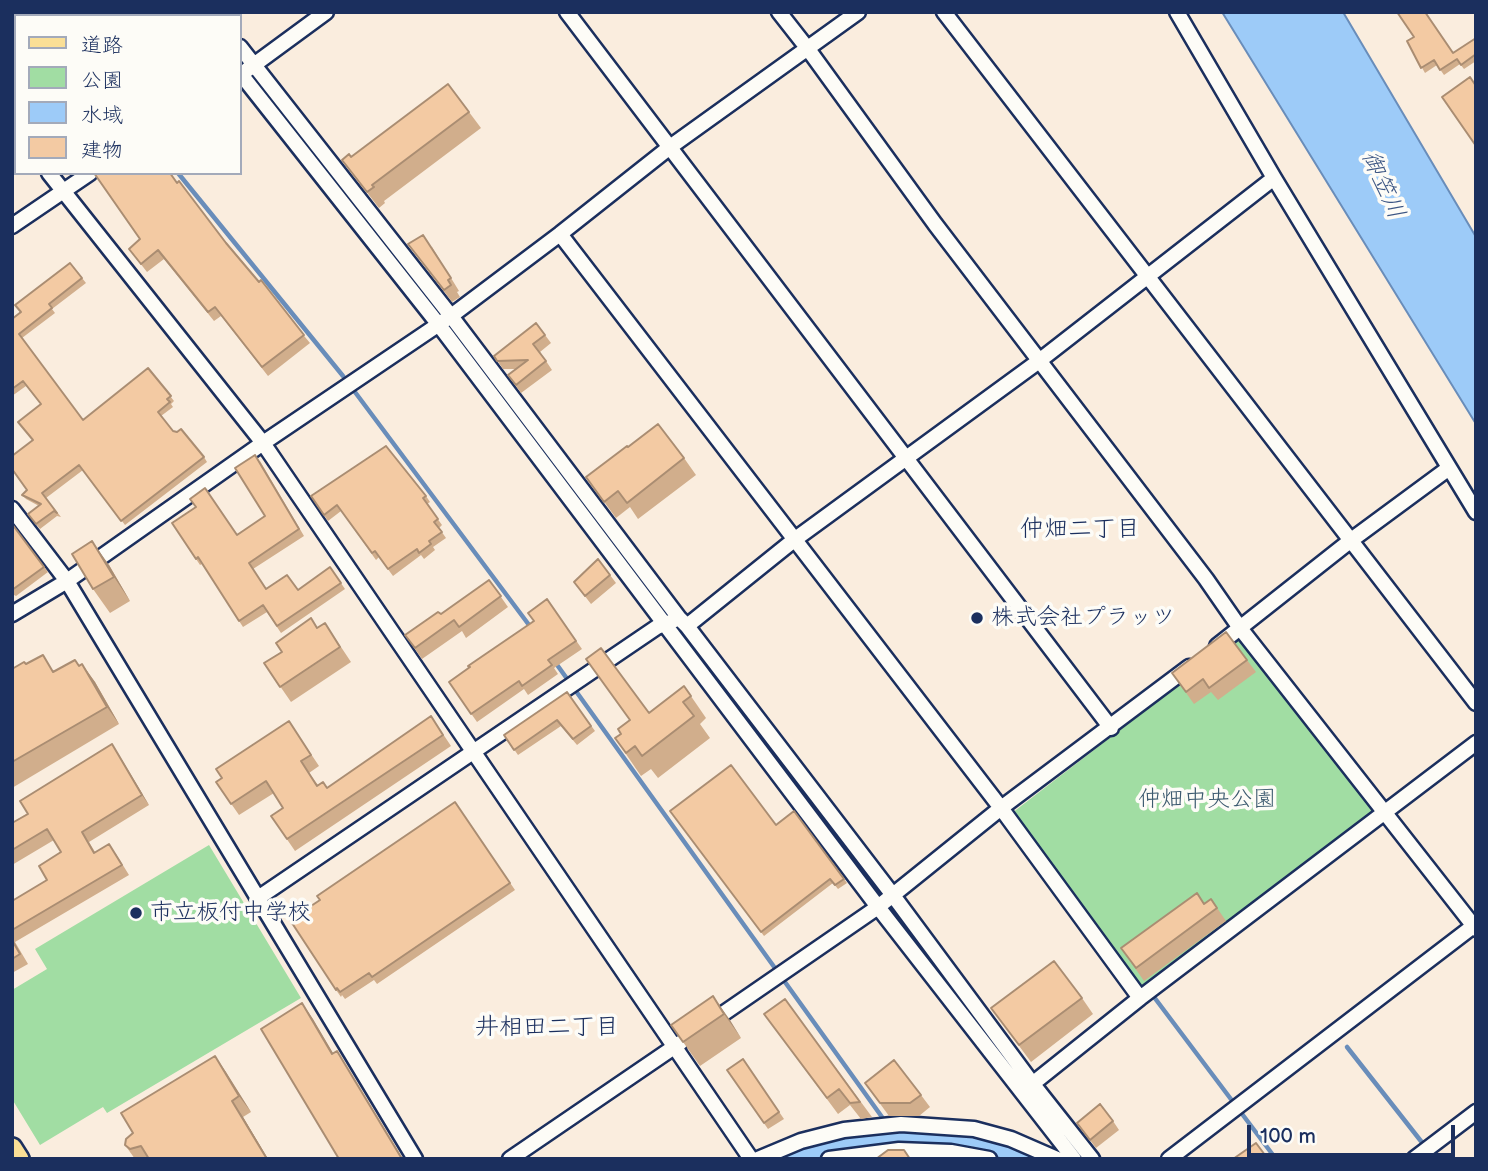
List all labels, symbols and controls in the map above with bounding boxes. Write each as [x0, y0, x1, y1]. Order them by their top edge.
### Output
legend [14, 14, 242, 175]
text: 道路 [81, 33, 123, 58]
text: 公園 [81, 68, 123, 93]
text: 水域 [81, 103, 123, 128]
text: 建物 [81, 138, 123, 163]
water label: 御笠川 [1354, 146, 1410, 224]
district label: 仲畑二丁目 [1020, 516, 1140, 544]
place label: 株式会社プラッツ [991, 604, 1175, 632]
marker: 株式会社プラッツ [969, 610, 985, 626]
park label: 仲畑中央公園 [1138, 786, 1276, 814]
place label: 市立板付中学校 [150, 899, 311, 927]
marker: 市立板付中学校 [128, 905, 144, 921]
district label: 井相田二丁目 [475, 1014, 619, 1042]
scale bar [1250, 1112, 1458, 1156]
text: 100 m [1260, 1124, 1316, 1149]

